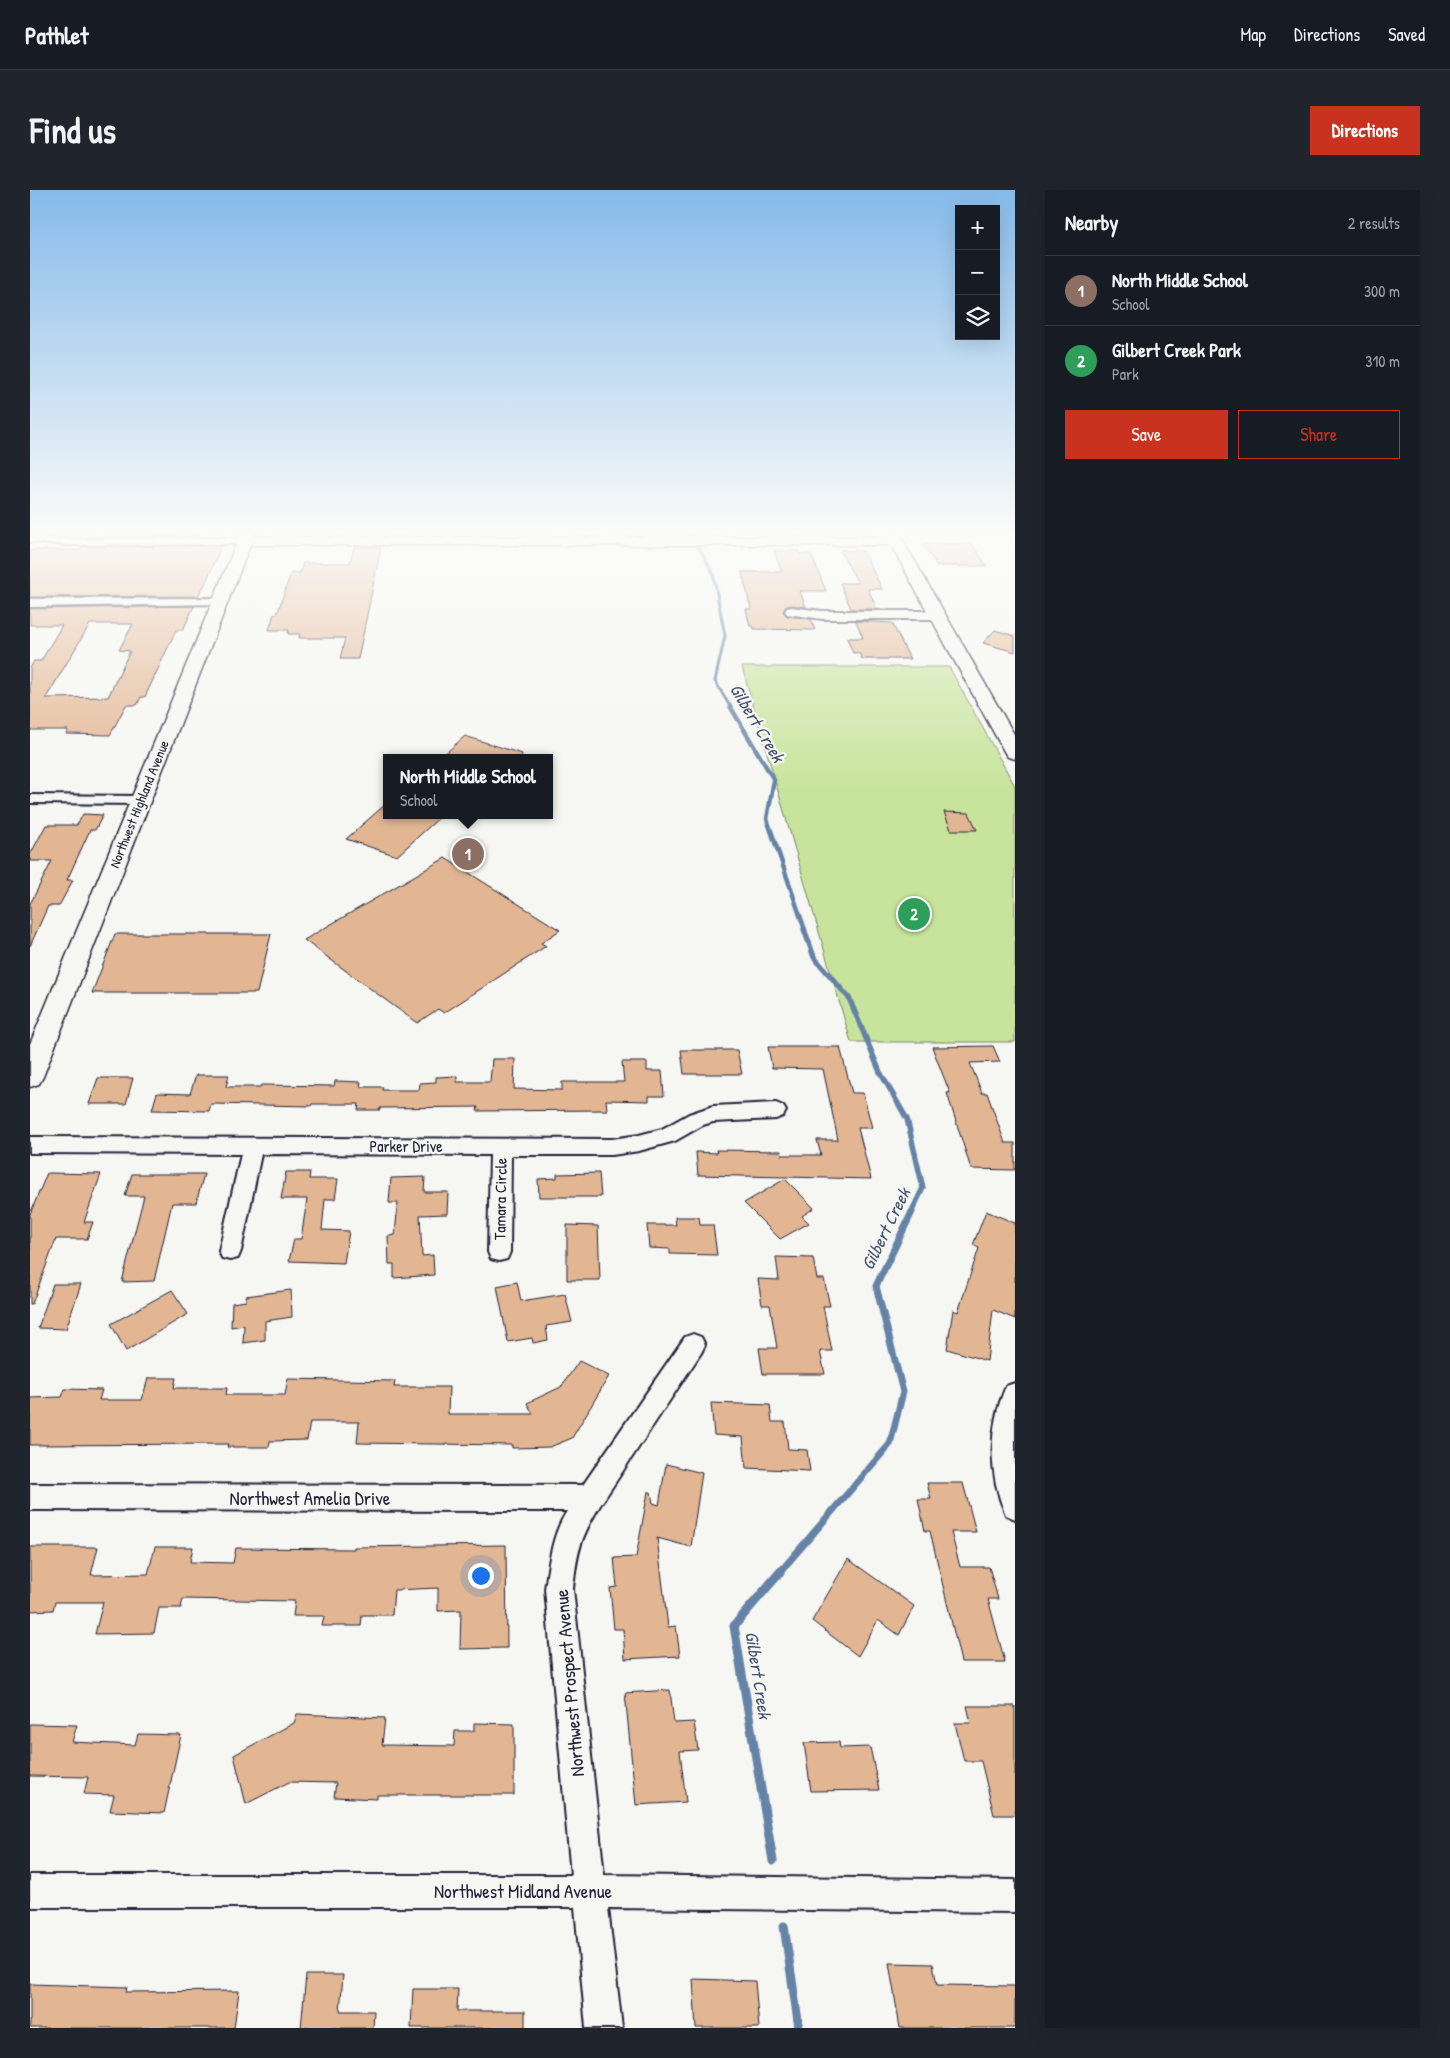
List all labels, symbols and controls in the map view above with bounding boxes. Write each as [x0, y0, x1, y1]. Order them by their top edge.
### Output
text: Pathlet [25, 19, 88, 51]
text: Map [1241, 22, 1266, 47]
text: Directions [1294, 22, 1360, 47]
text: Saved [1388, 22, 1425, 47]
button: Directions [1310, 106, 1420, 155]
text: Find us [30, 107, 116, 154]
map controls [955, 205, 1000, 340]
button: + [955, 205, 1000, 250]
text: Nearby [1065, 208, 1118, 237]
text: 2 results [1348, 212, 1400, 234]
button: − [955, 250, 1000, 295]
text: North Middle School [1112, 267, 1248, 293]
text: 1 [1078, 280, 1084, 302]
text: 300 m [1364, 280, 1400, 302]
text: School [1112, 293, 1149, 315]
button: layers [955, 295, 1000, 340]
text: Gilbert Creek Park [1112, 337, 1241, 363]
text: 2 [1077, 350, 1085, 372]
text: 310 m [1365, 350, 1400, 372]
text: Park [1112, 363, 1139, 385]
button: Save [1065, 410, 1228, 459]
button: Share [1238, 410, 1400, 459]
water label: Gilbert Creek [724, 679, 792, 768]
street label: Northwest Highland Avenue [104, 737, 174, 871]
popup [383, 754, 553, 819]
text: North Middle School [400, 763, 536, 789]
text: School [400, 789, 438, 811]
pin: 1 [452, 835, 484, 873]
pin: 2 [898, 895, 930, 933]
street label: Parker Drive [369, 1135, 443, 1157]
street label: Tamara Circle [488, 1157, 512, 1240]
water label: Gilbert Creek [855, 1182, 917, 1274]
street label: Northwest Amelia Drive [230, 1485, 391, 1511]
your location [468, 1563, 494, 1589]
street label: Northwest Prospect Avenue [548, 1588, 590, 1778]
water label: Gilbert Creek [739, 1630, 778, 1722]
street label: Northwest Midland Avenue [434, 1878, 613, 1904]

